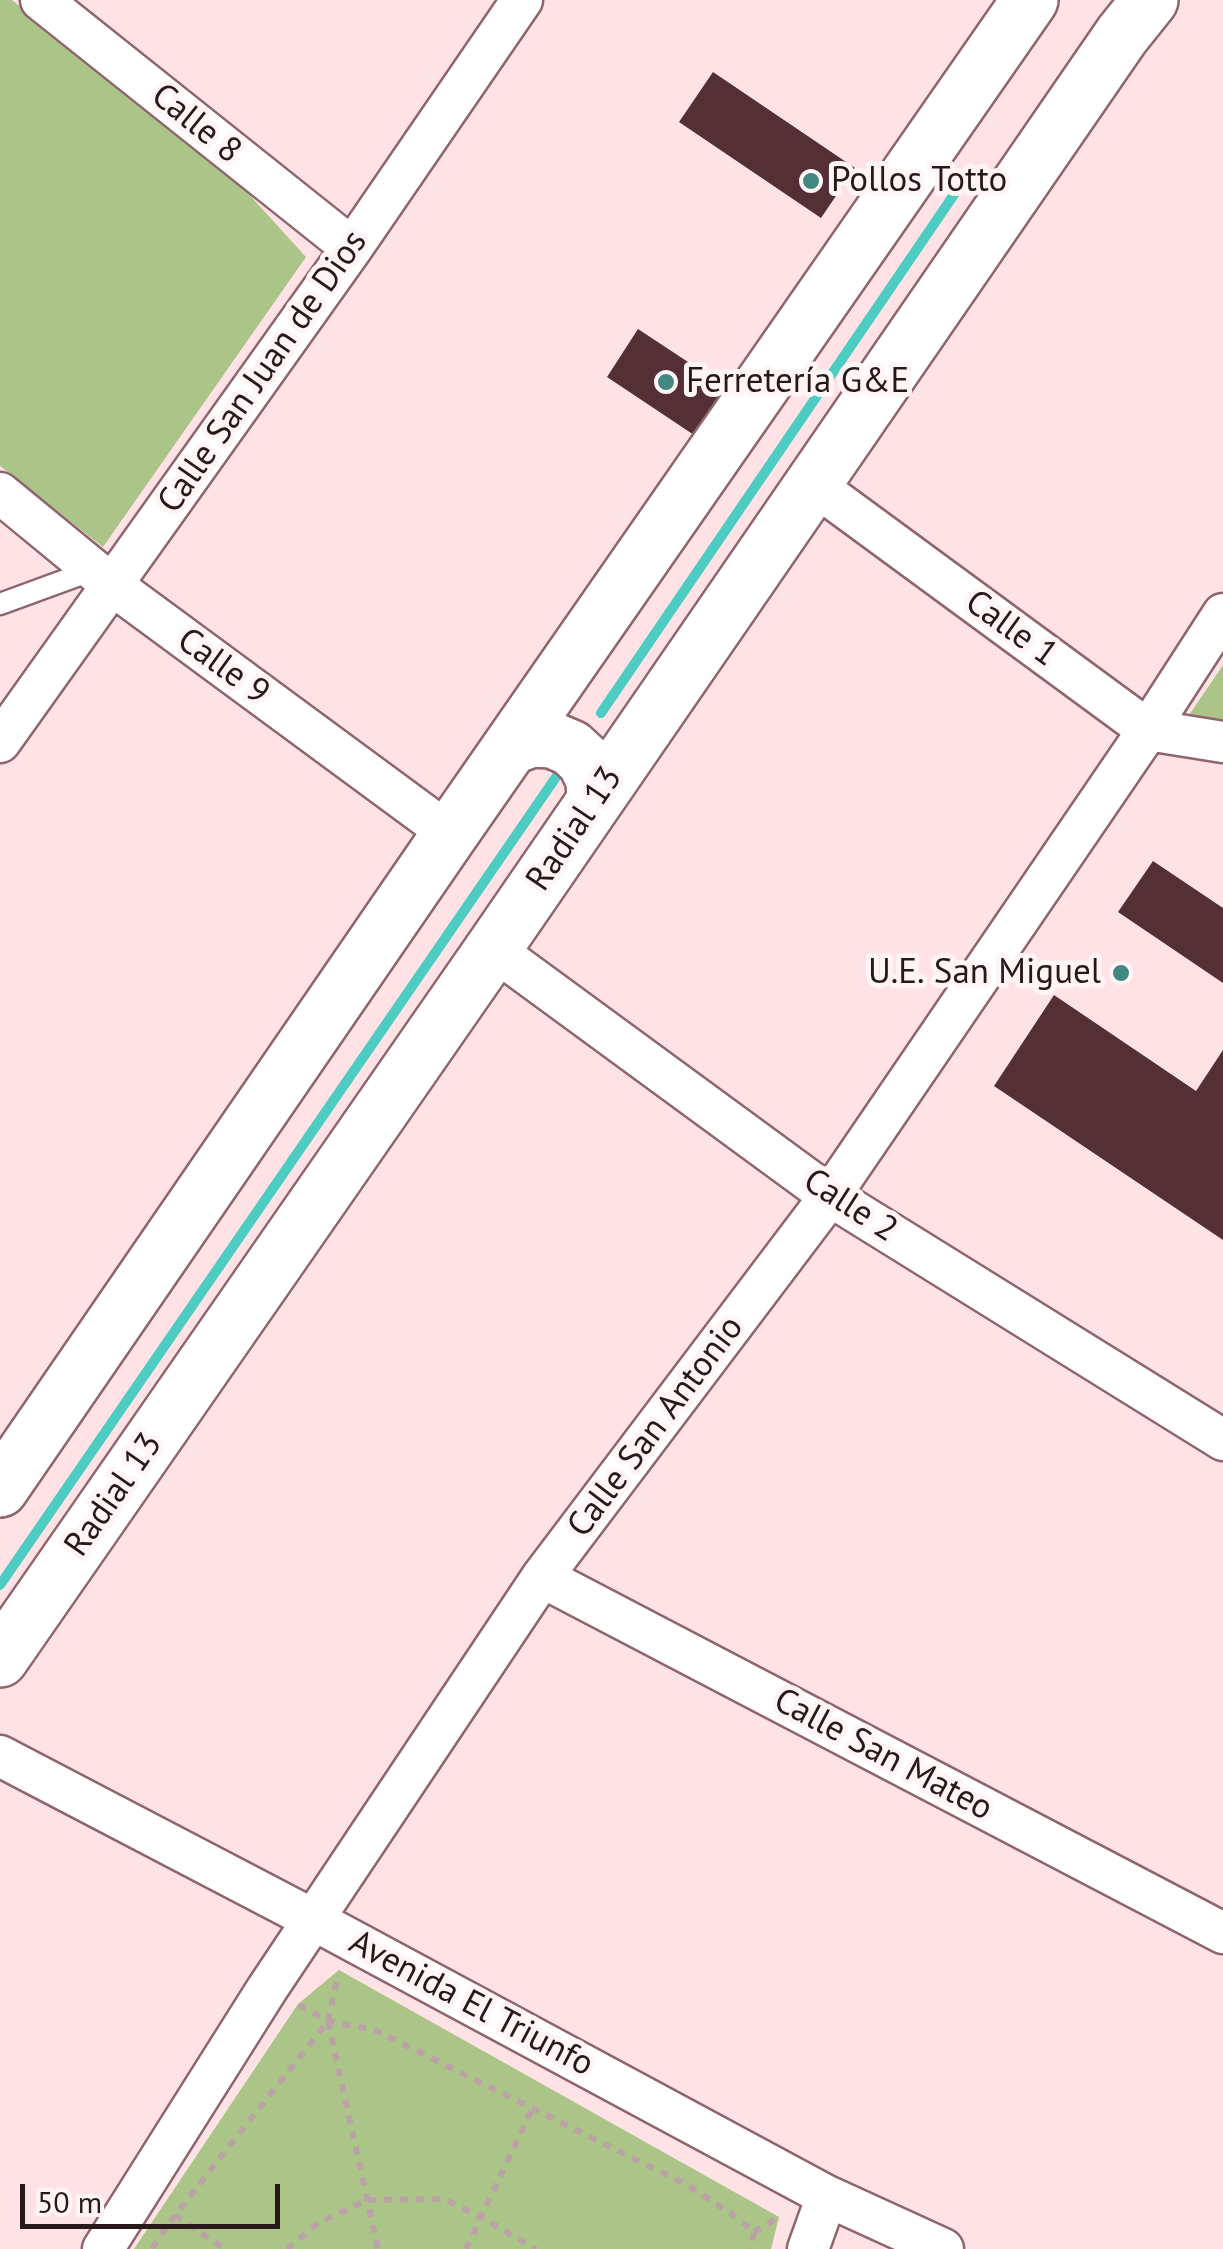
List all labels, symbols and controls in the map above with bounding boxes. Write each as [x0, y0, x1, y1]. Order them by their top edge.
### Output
street label: Calle 8 [143, 75, 249, 173]
place label: Pollos Totto [831, 160, 1007, 202]
marker: Pollos Totto [800, 170, 822, 192]
street label: Calle San Juan de Dios [150, 223, 376, 521]
place label: Ferretería G&E [686, 361, 909, 403]
marker: Ferretería G&E [655, 371, 677, 393]
street label: Calle 1 [957, 582, 1065, 676]
street label: Calle 9 [169, 620, 277, 714]
street label: Radial 13 [518, 759, 632, 899]
place label: U.E. San Miguel [868, 952, 1101, 994]
marker: U.E. San Miguel [1110, 962, 1132, 984]
street label: Calle 2 [795, 1160, 905, 1252]
street label: Calle San Antonio [559, 1308, 753, 1546]
street label: Radial 13 [56, 1425, 172, 1565]
street label: Calle San Mateo [767, 1680, 999, 1830]
street label: Avenida El Triunfo [342, 1922, 600, 2086]
scale bar [25, 2164, 285, 2226]
text: 50 m [37, 2182, 102, 2221]

